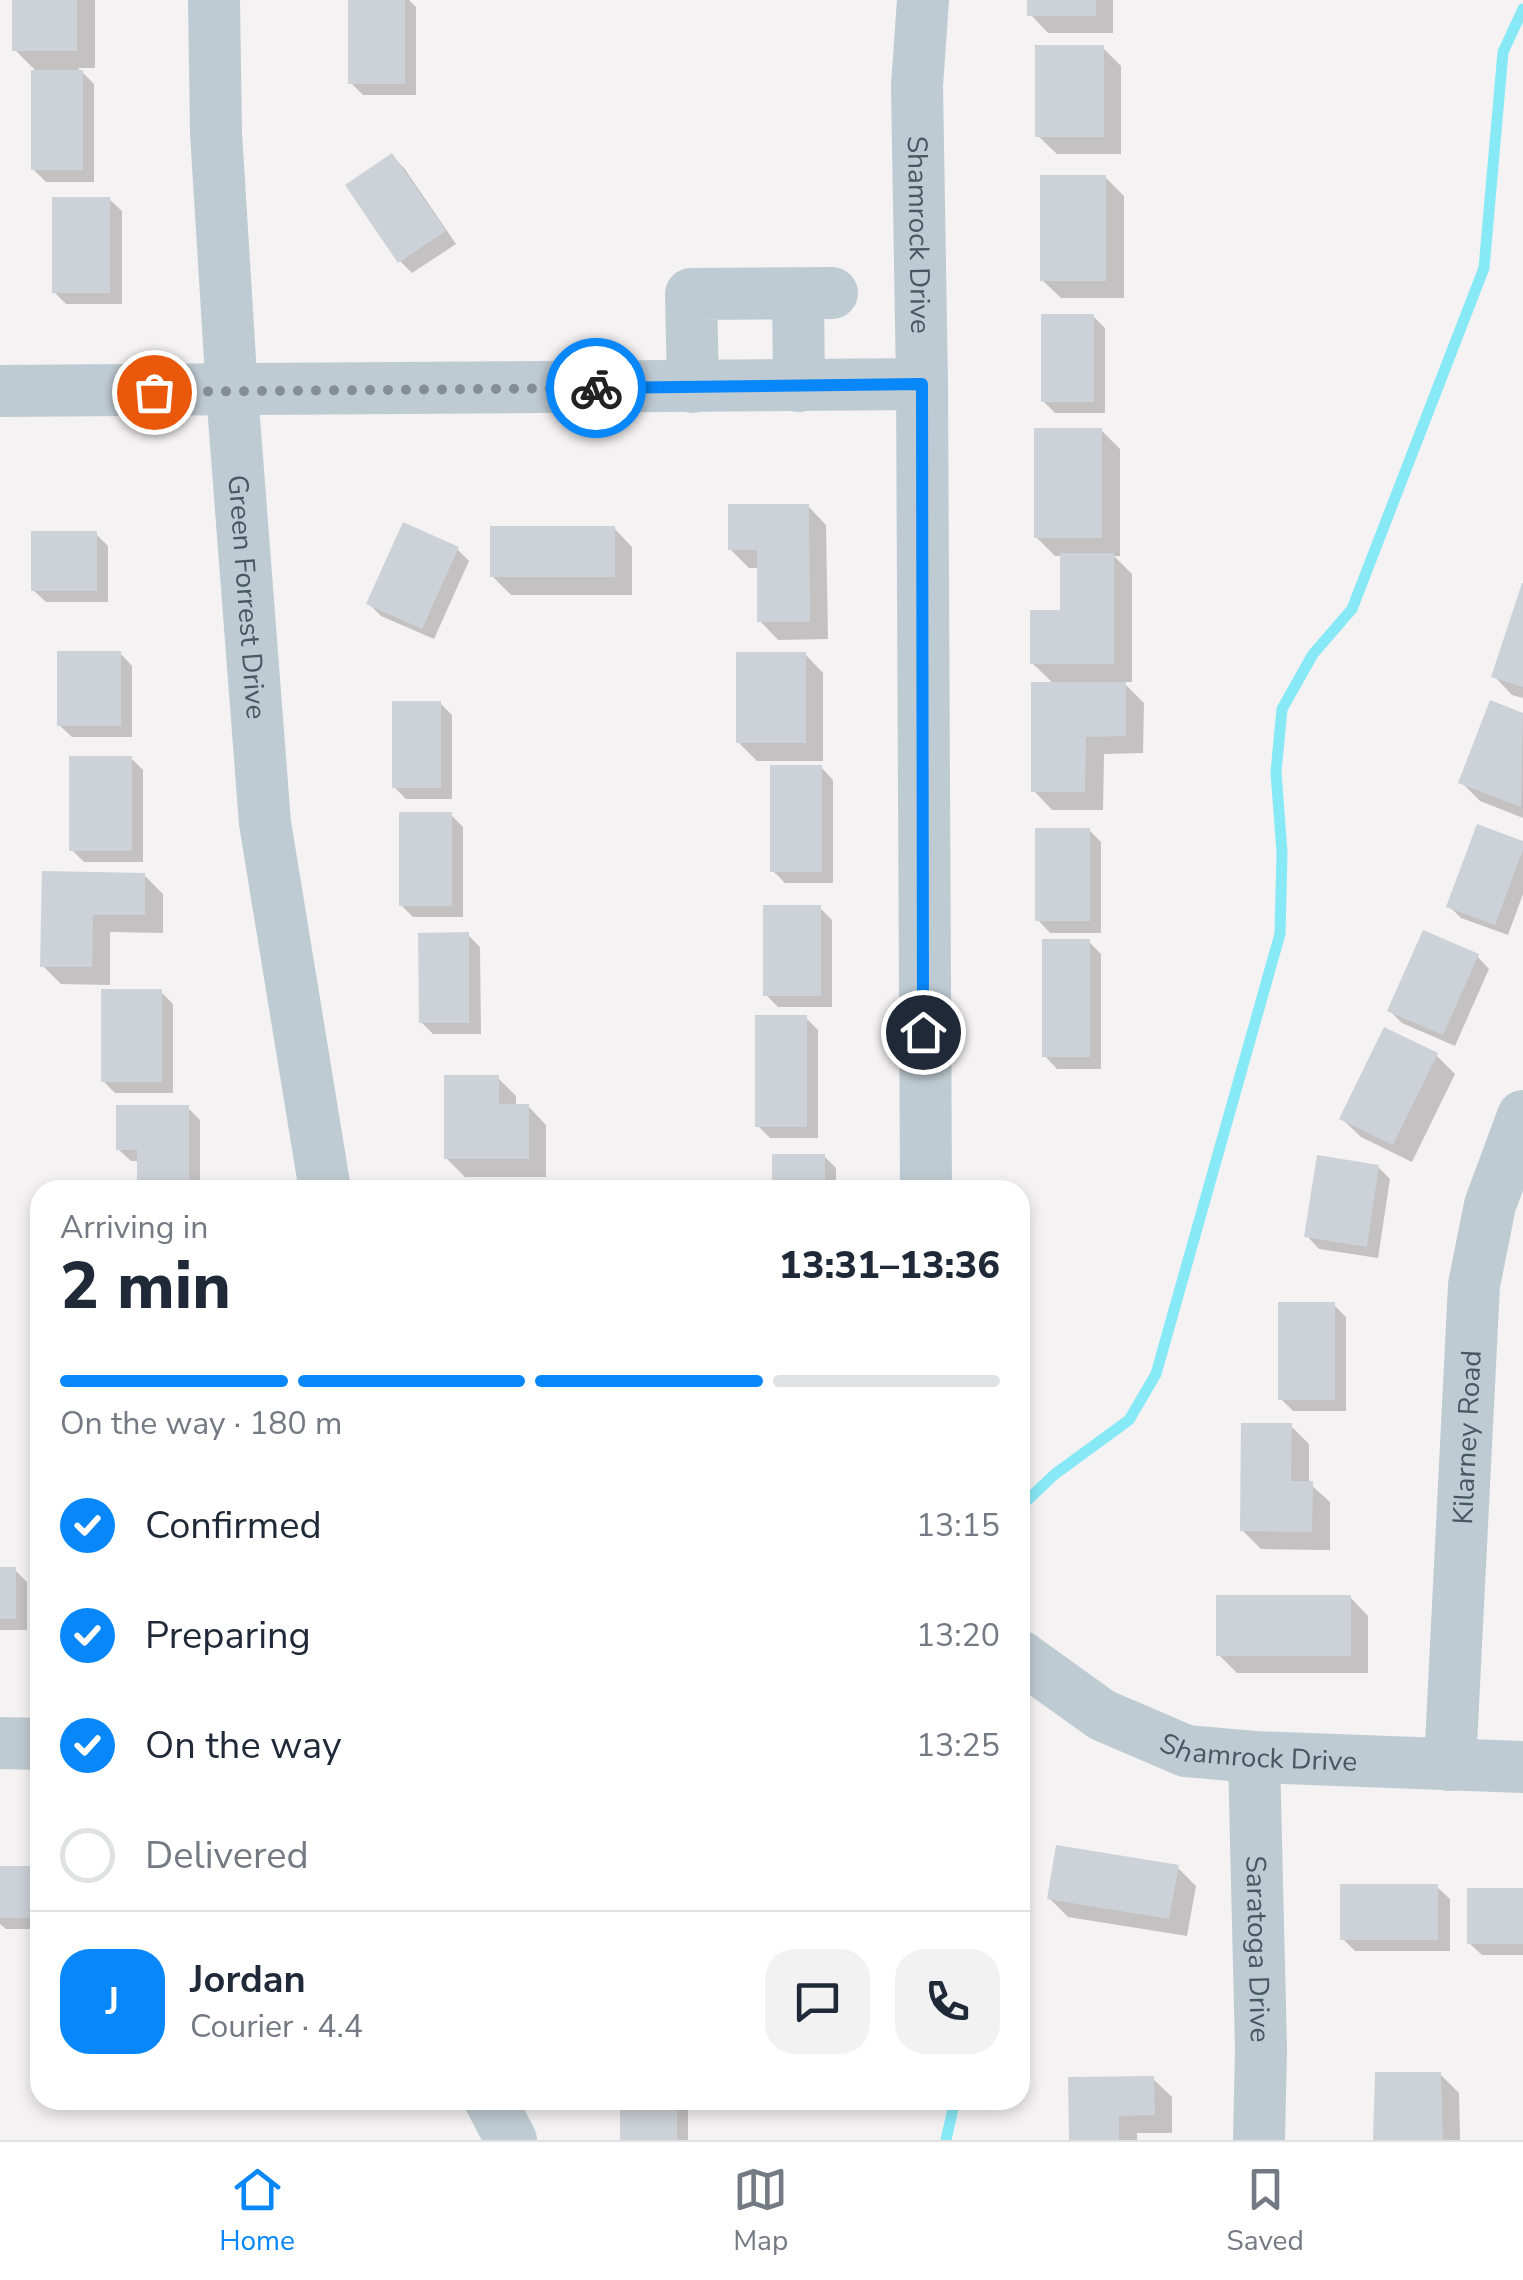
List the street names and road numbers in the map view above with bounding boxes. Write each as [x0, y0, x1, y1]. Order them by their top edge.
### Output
street label: Shamrock Drive [898, 135, 939, 334]
street label: Green Forrest Drive [218, 473, 275, 721]
street label: Kilarney Road [1444, 1349, 1491, 1526]
street label: Shamrock Drive [1154, 1724, 1358, 1781]
street label: Saratoga Drive [1236, 1855, 1279, 2043]

